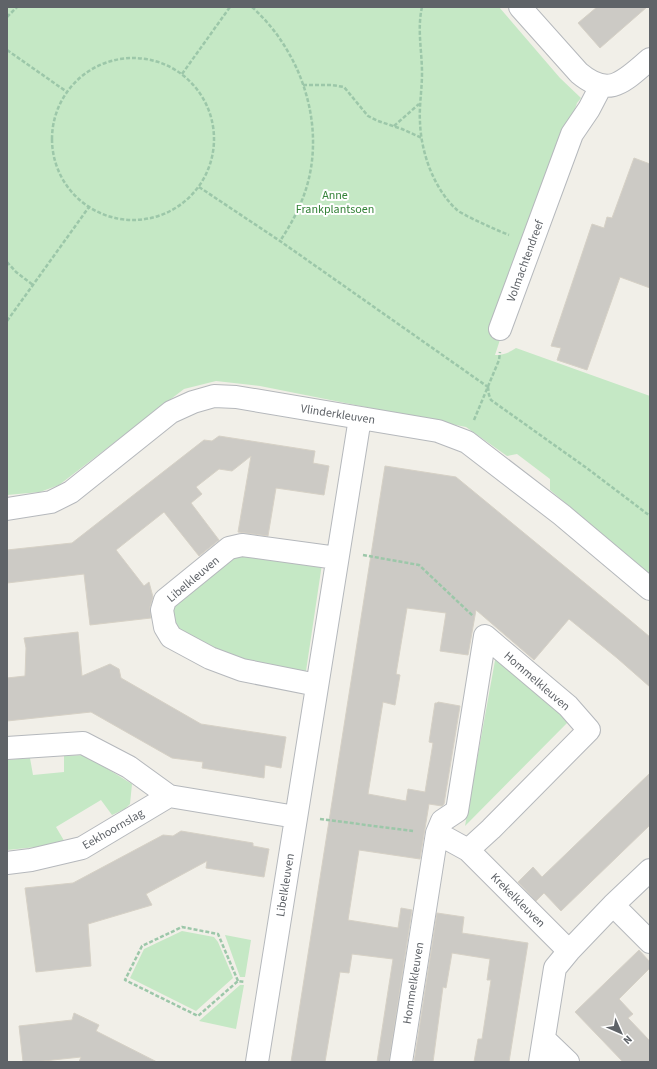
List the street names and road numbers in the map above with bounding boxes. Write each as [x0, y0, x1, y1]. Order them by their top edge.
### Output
street label: Volmachtendreef [503, 217, 548, 305]
street label: Vlinderkleuven [300, 400, 376, 429]
street label: Libelkleuven [163, 552, 223, 606]
street label: Hommelkleuven [500, 648, 573, 715]
street label: Eekhoornslag [79, 805, 147, 854]
street label: Libelkleuven [272, 852, 299, 918]
street label: Krekelkleuven [486, 869, 549, 932]
street label: Hommelkleuven [399, 941, 428, 1025]

